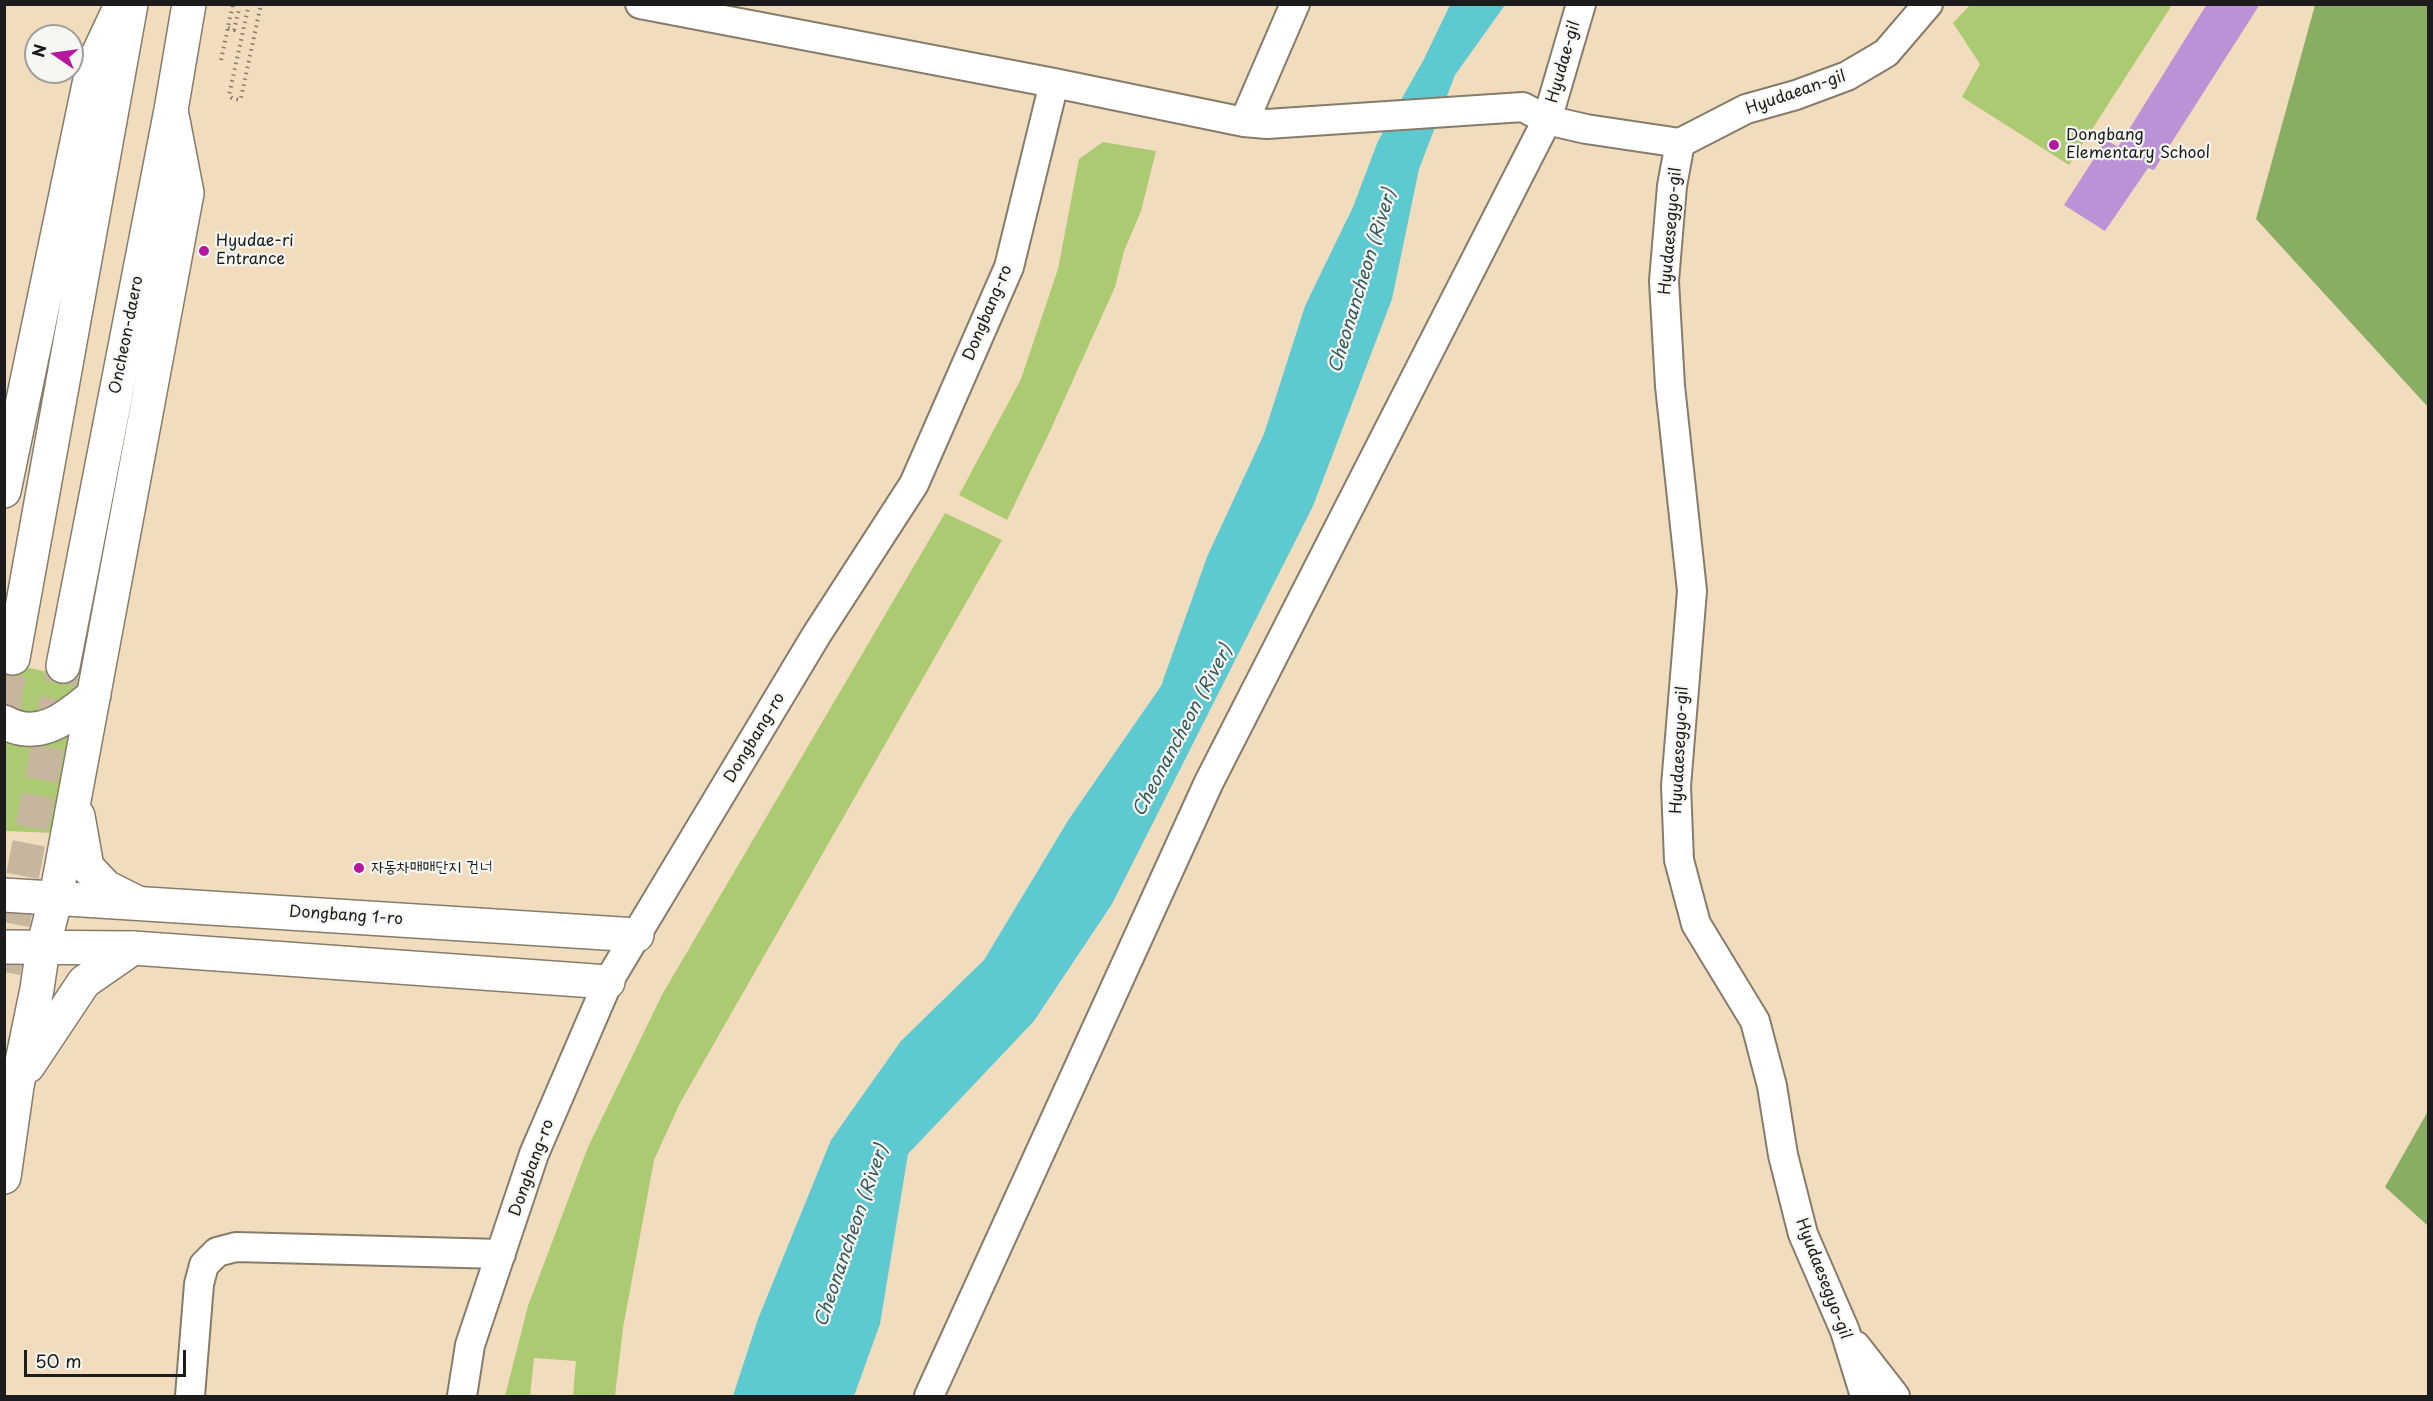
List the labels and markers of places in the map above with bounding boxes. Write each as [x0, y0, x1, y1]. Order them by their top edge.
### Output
place label: Dongbang Elementary School [2066, 126, 2210, 164]
marker: Dongbang Elementary School [2047, 138, 2061, 152]
place label: Hyudae-ri Entrance [216, 232, 294, 270]
marker: Hyudae-ri Entrance [197, 244, 211, 258]
place label: 자동차매매단지 건너 [371, 858, 492, 878]
marker: 자동차매매단지 건너 [352, 861, 366, 875]

